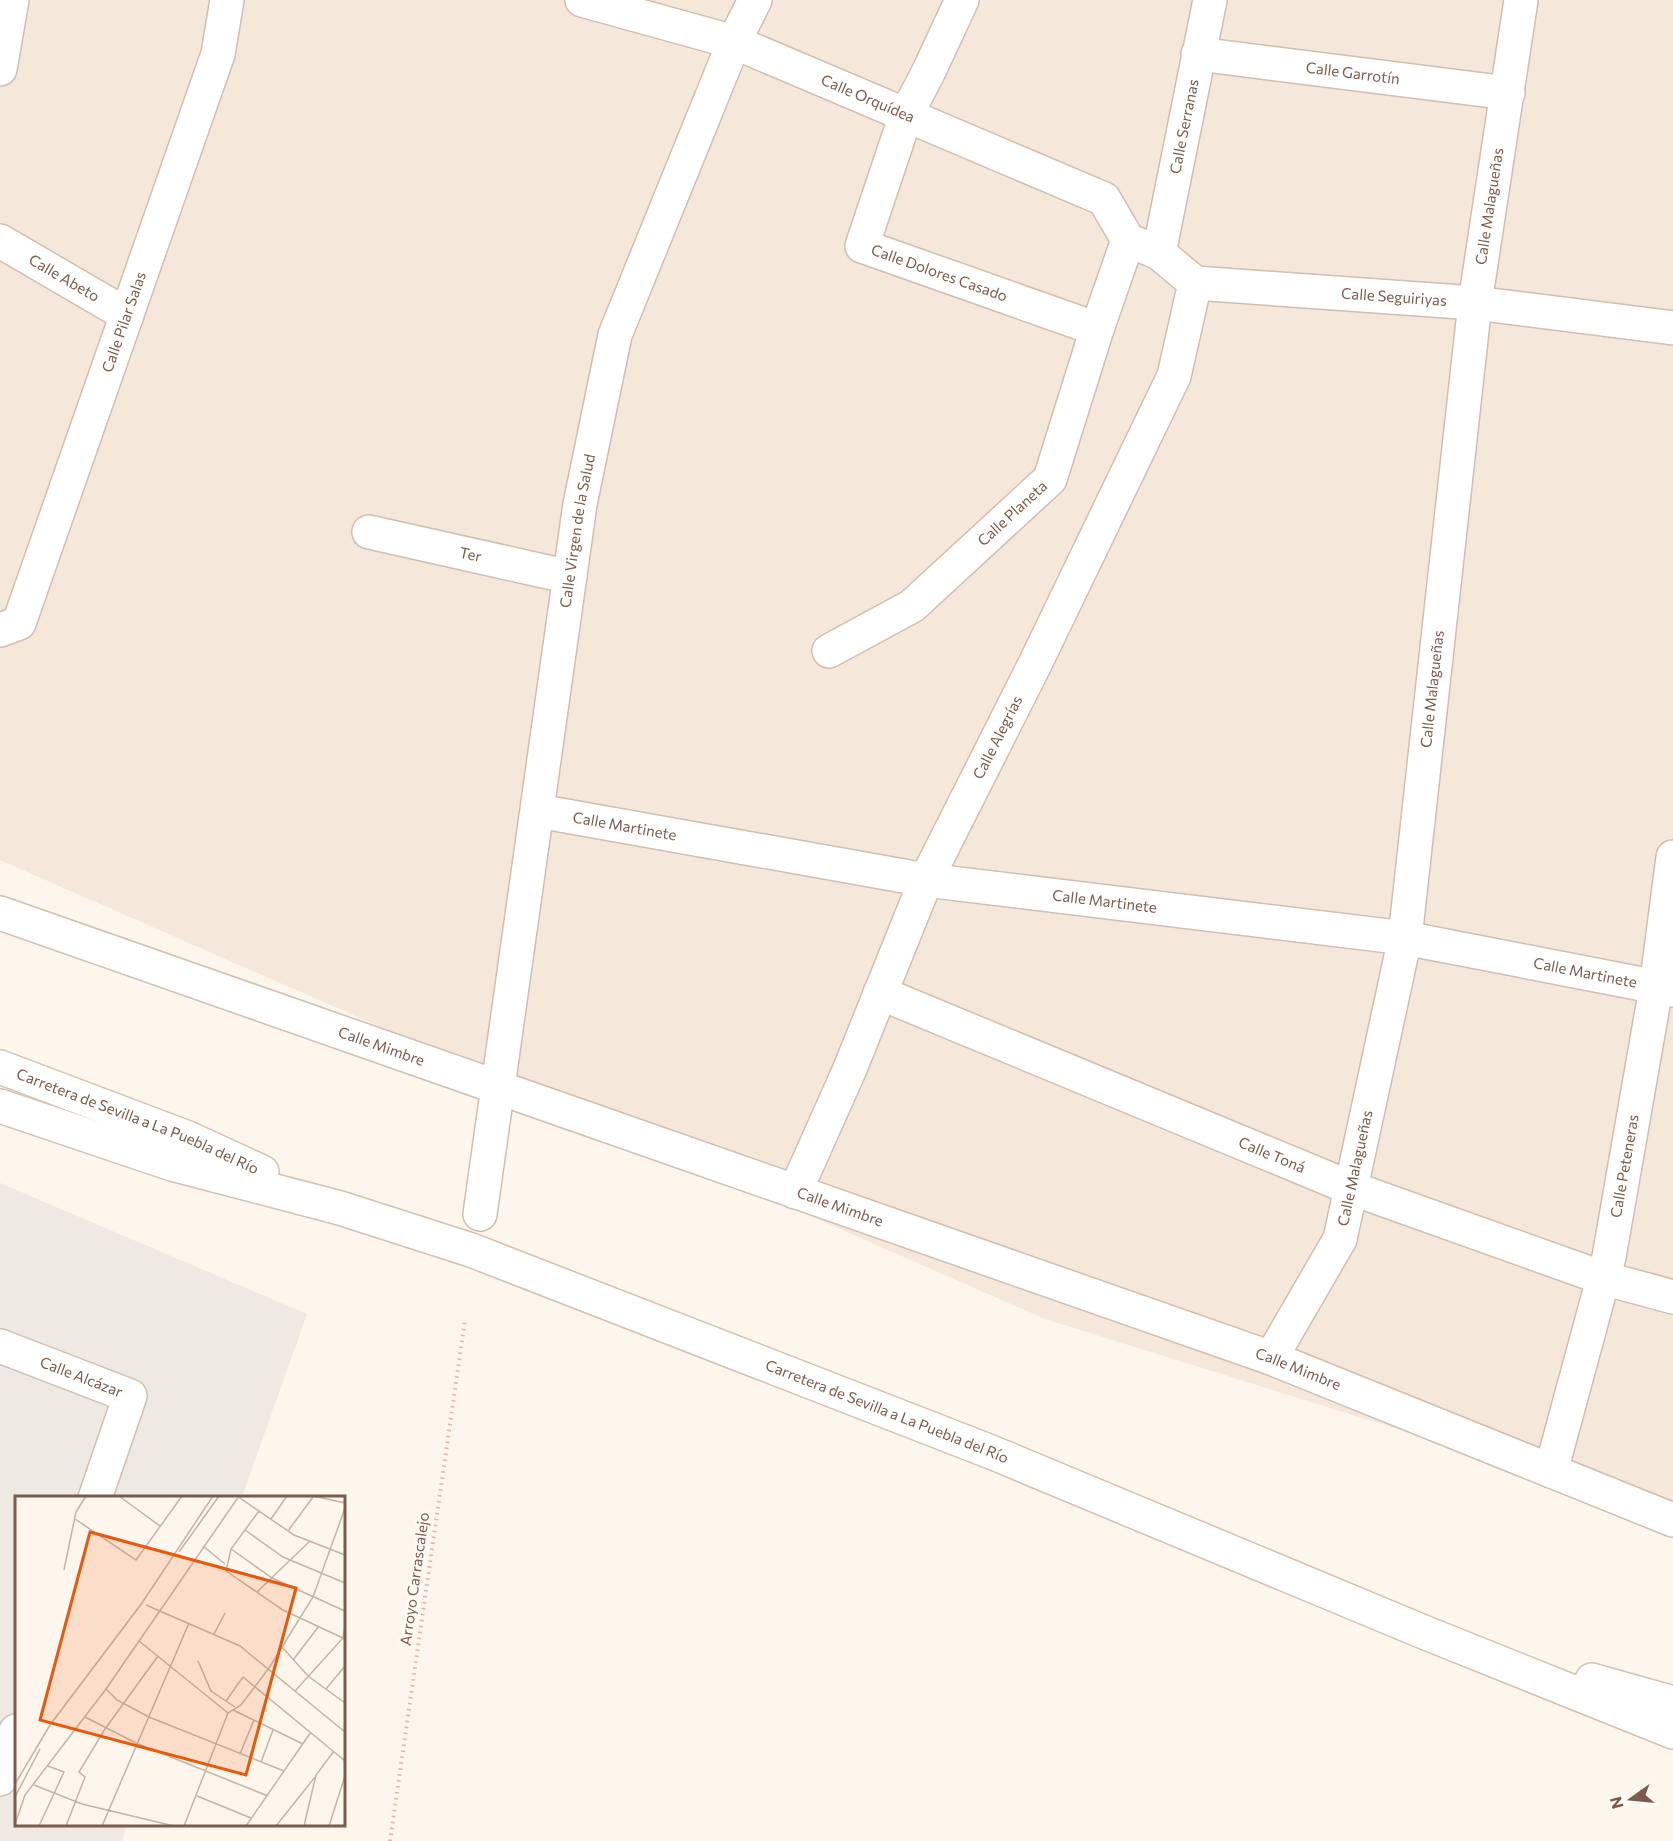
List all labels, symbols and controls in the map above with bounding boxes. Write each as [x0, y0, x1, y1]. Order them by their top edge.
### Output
street label: Calle Garrotín [1305, 58, 1401, 87]
street label: Calle Orquídea [819, 70, 918, 126]
street label: Calle Serranas [1165, 77, 1202, 175]
street label: Calle Malagueñas [1471, 146, 1506, 266]
street label: Calle Dolores Casado [869, 240, 1010, 305]
street label: Calle Abeto [26, 250, 103, 305]
street label: Calle Pilar Salas [97, 269, 149, 375]
street label: Calle Seguiriyas [1341, 283, 1448, 309]
street label: Calle Virgen de la Salud [555, 452, 598, 609]
street label: Calle Planeta [973, 476, 1050, 549]
street label: Ter [458, 543, 484, 565]
street label: Calle Malagueñas [1416, 629, 1447, 749]
street label: Calle Alegrías [968, 692, 1026, 782]
street label: Calle Martinete [572, 807, 678, 843]
street label: Calle Martinete [1052, 885, 1158, 916]
street label: Calle Martinete [1532, 953, 1639, 991]
street label: Calle Mimbre [336, 1022, 427, 1069]
street label: Carretera de Sevilla a La Puebla del Río [14, 1064, 262, 1177]
street label: Calle Malagueñas [1333, 1108, 1376, 1228]
street label: Calle Peteneras [1606, 1113, 1642, 1219]
street label: Calle Toná [1236, 1132, 1308, 1176]
street label: Calle Mimbre [795, 1183, 886, 1230]
street label: Calle Mimbre [1253, 1343, 1344, 1393]
street label: Calle Alcázar [38, 1352, 126, 1400]
street label: Carretera de Sevilla a La Puebla del Río [763, 1355, 1012, 1466]
inset map [15, 1496, 345, 1826]
street label: Arroyo Carrascalejo [396, 1511, 432, 1647]
north arrow [1601, 1769, 1661, 1829]
text: N [1605, 1795, 1627, 1811]

